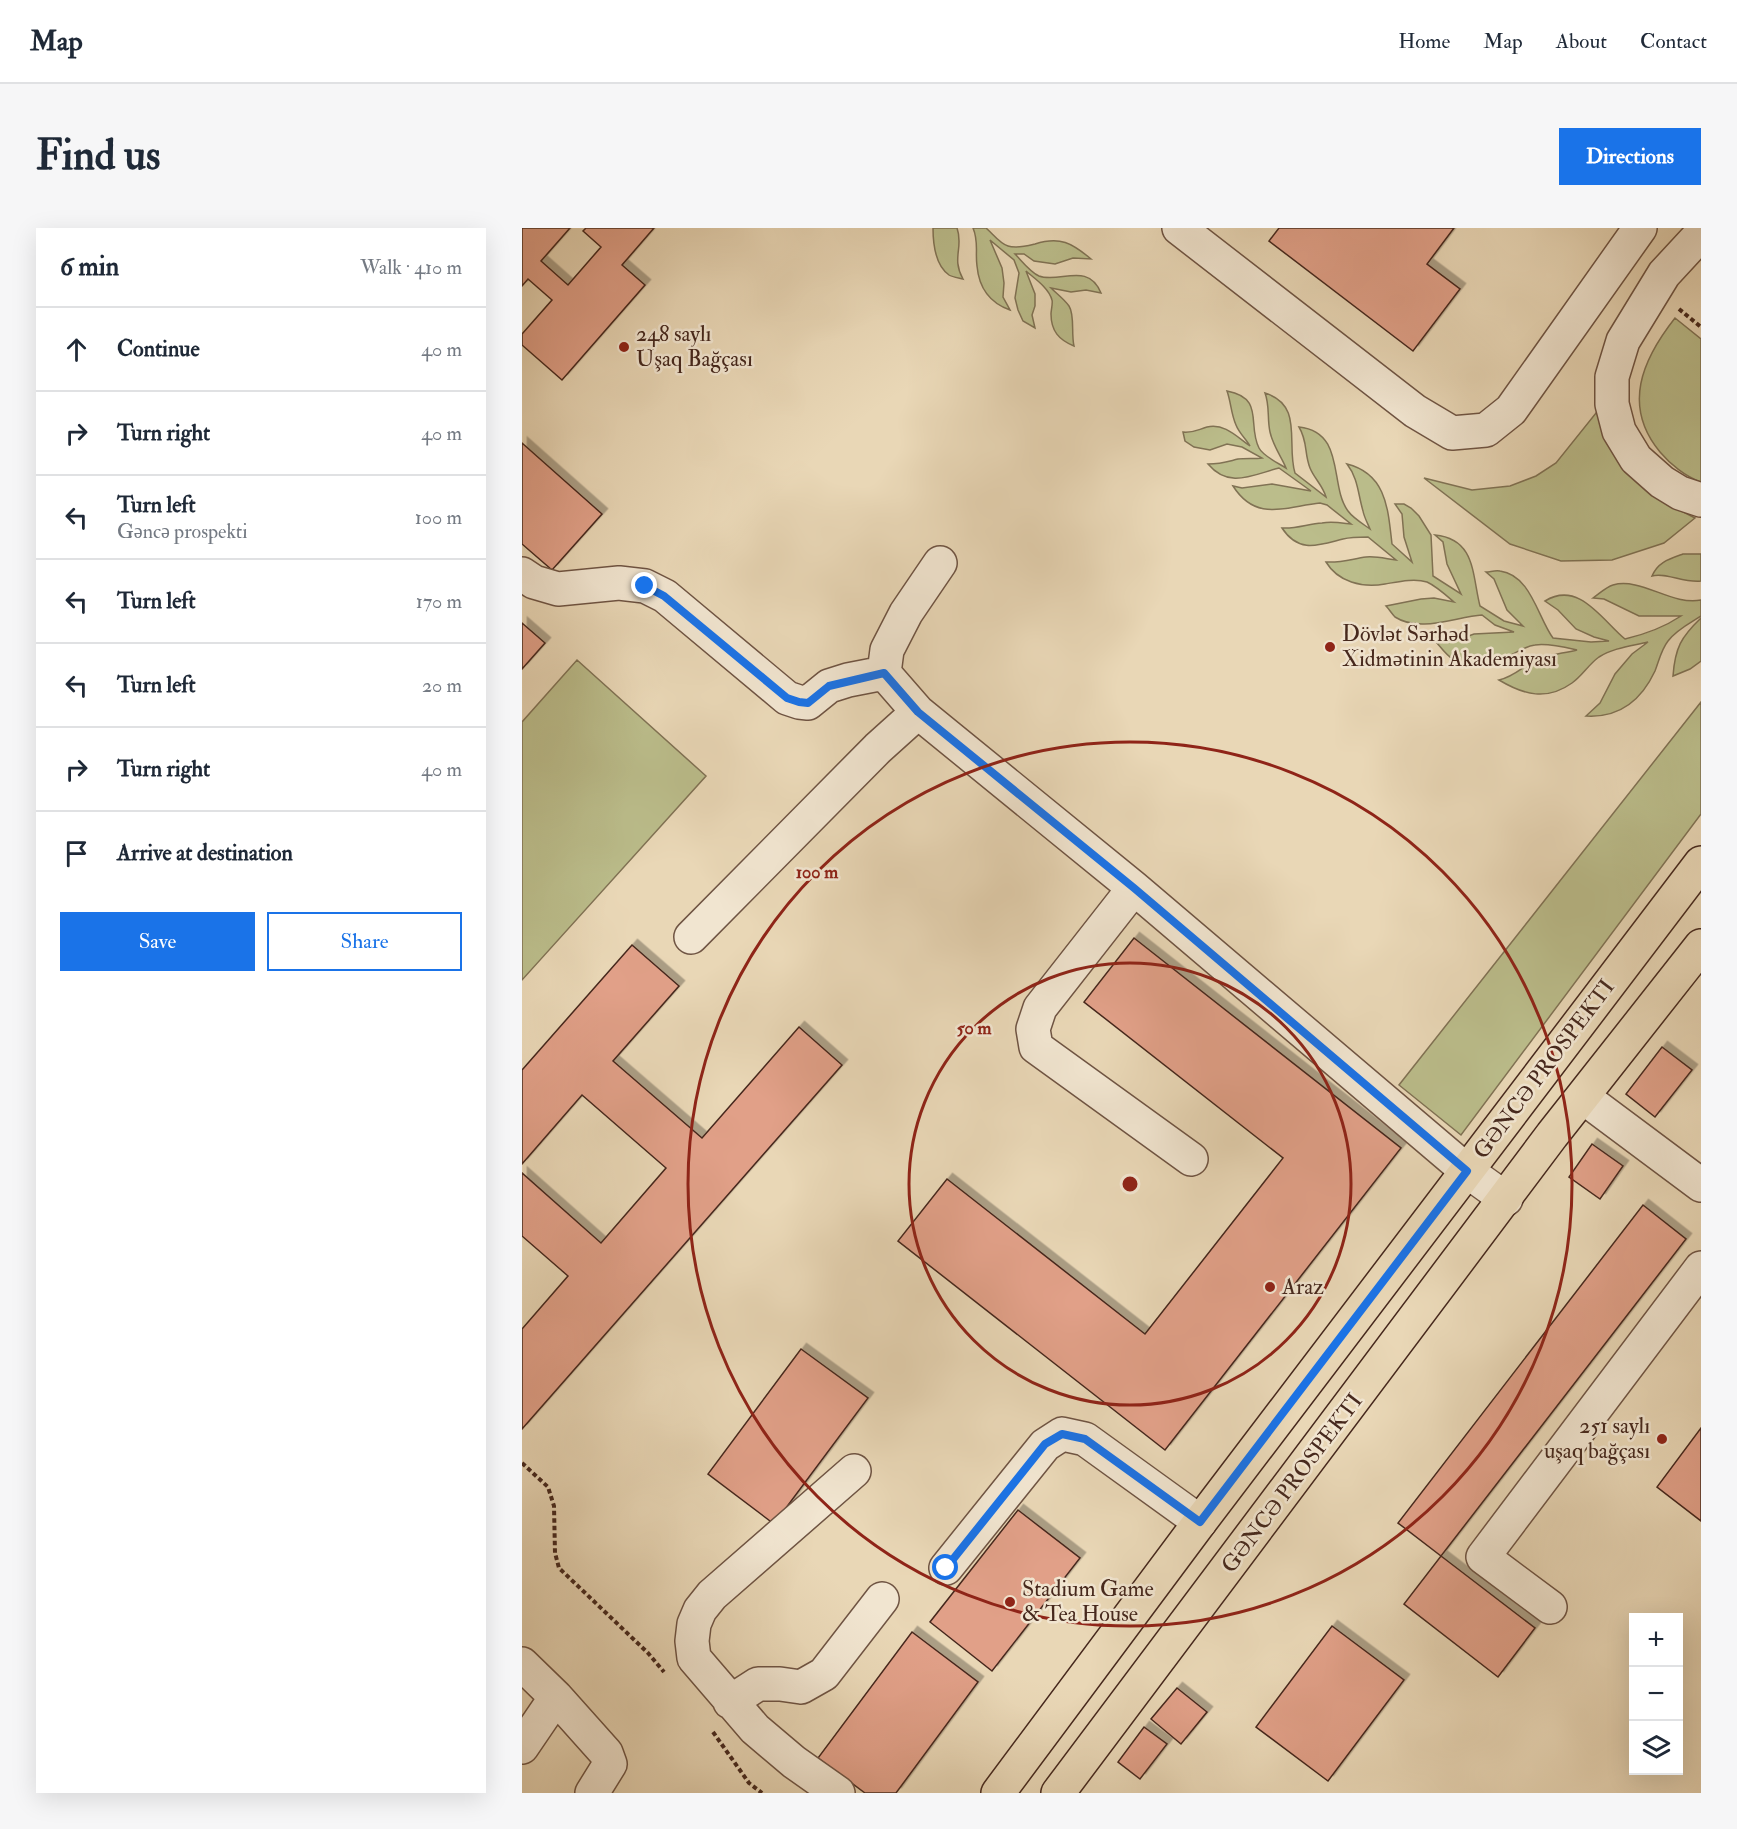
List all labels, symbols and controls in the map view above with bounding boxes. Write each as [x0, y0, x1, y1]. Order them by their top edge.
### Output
text: Map [30, 24, 83, 59]
text: Home [1398, 28, 1450, 55]
text: Map [1483, 28, 1523, 55]
text: About [1556, 28, 1607, 55]
text: Contact [1640, 28, 1707, 55]
button: Directions [1559, 128, 1701, 185]
text: Find us [36, 130, 160, 182]
text: 6 min [60, 251, 119, 283]
text: Walk · 410 m [360, 255, 462, 280]
place label: 248 saylı Uşaq Bağçası [636, 320, 753, 373]
icon: ahead [60, 333, 93, 366]
text: Continue [117, 335, 200, 363]
text: 40 m [421, 337, 462, 362]
marker: 248 saylı Uşaq Bağçası [617, 340, 631, 354]
icon: right [60, 417, 93, 450]
text: Turn right [117, 419, 210, 447]
text: 40 m [421, 421, 462, 446]
text: Turn left [117, 491, 196, 519]
icon: left [60, 501, 93, 534]
text: 100 m [415, 505, 462, 530]
text: Gəncə prospekti [117, 519, 248, 544]
route end [631, 572, 657, 598]
icon: left [60, 585, 93, 618]
text: Turn left [117, 587, 196, 615]
text: 170 m [416, 589, 462, 614]
place label: Dövlət Sərhəd Xidmətinin Akademiyası [1342, 620, 1557, 673]
marker: Dövlət Sərhəd Xidmətinin Akademiyası [1323, 640, 1337, 654]
icon: left [60, 669, 93, 702]
text: Turn left [117, 671, 196, 699]
text: 20 m [422, 673, 462, 698]
icon: right [60, 753, 93, 786]
text: Turn right [117, 755, 210, 783]
text: 40 m [421, 757, 462, 782]
icon: arrive [60, 837, 93, 870]
text: Arrive at destination [117, 839, 293, 867]
text: 100 m [796, 861, 839, 884]
button: Save [60, 912, 255, 971]
button: Share [267, 912, 462, 971]
street label: GƏNCƏ PROSPEKTI [1467, 974, 1621, 1164]
text: 50 m [957, 1017, 992, 1040]
centre of rings [1120, 1174, 1140, 1194]
place label: Araz [1281, 1273, 1324, 1301]
marker: Araz [1263, 1280, 1277, 1294]
street label: GƏNCƏ PROSPEKTI [1215, 1388, 1369, 1578]
place label: 251 saylı uşaq bağçası [1544, 1412, 1650, 1465]
marker: 251 saylı uşaq bağçası [1655, 1432, 1669, 1446]
route start [932, 1554, 958, 1580]
place label: Stadium Game & Tea House [1022, 1575, 1154, 1628]
marker: Stadium Game & Tea House [1003, 1595, 1017, 1609]
map controls [1629, 1613, 1683, 1775]
button: + [1629, 1613, 1683, 1667]
button: − [1629, 1667, 1683, 1721]
button: layers [1629, 1721, 1683, 1775]

